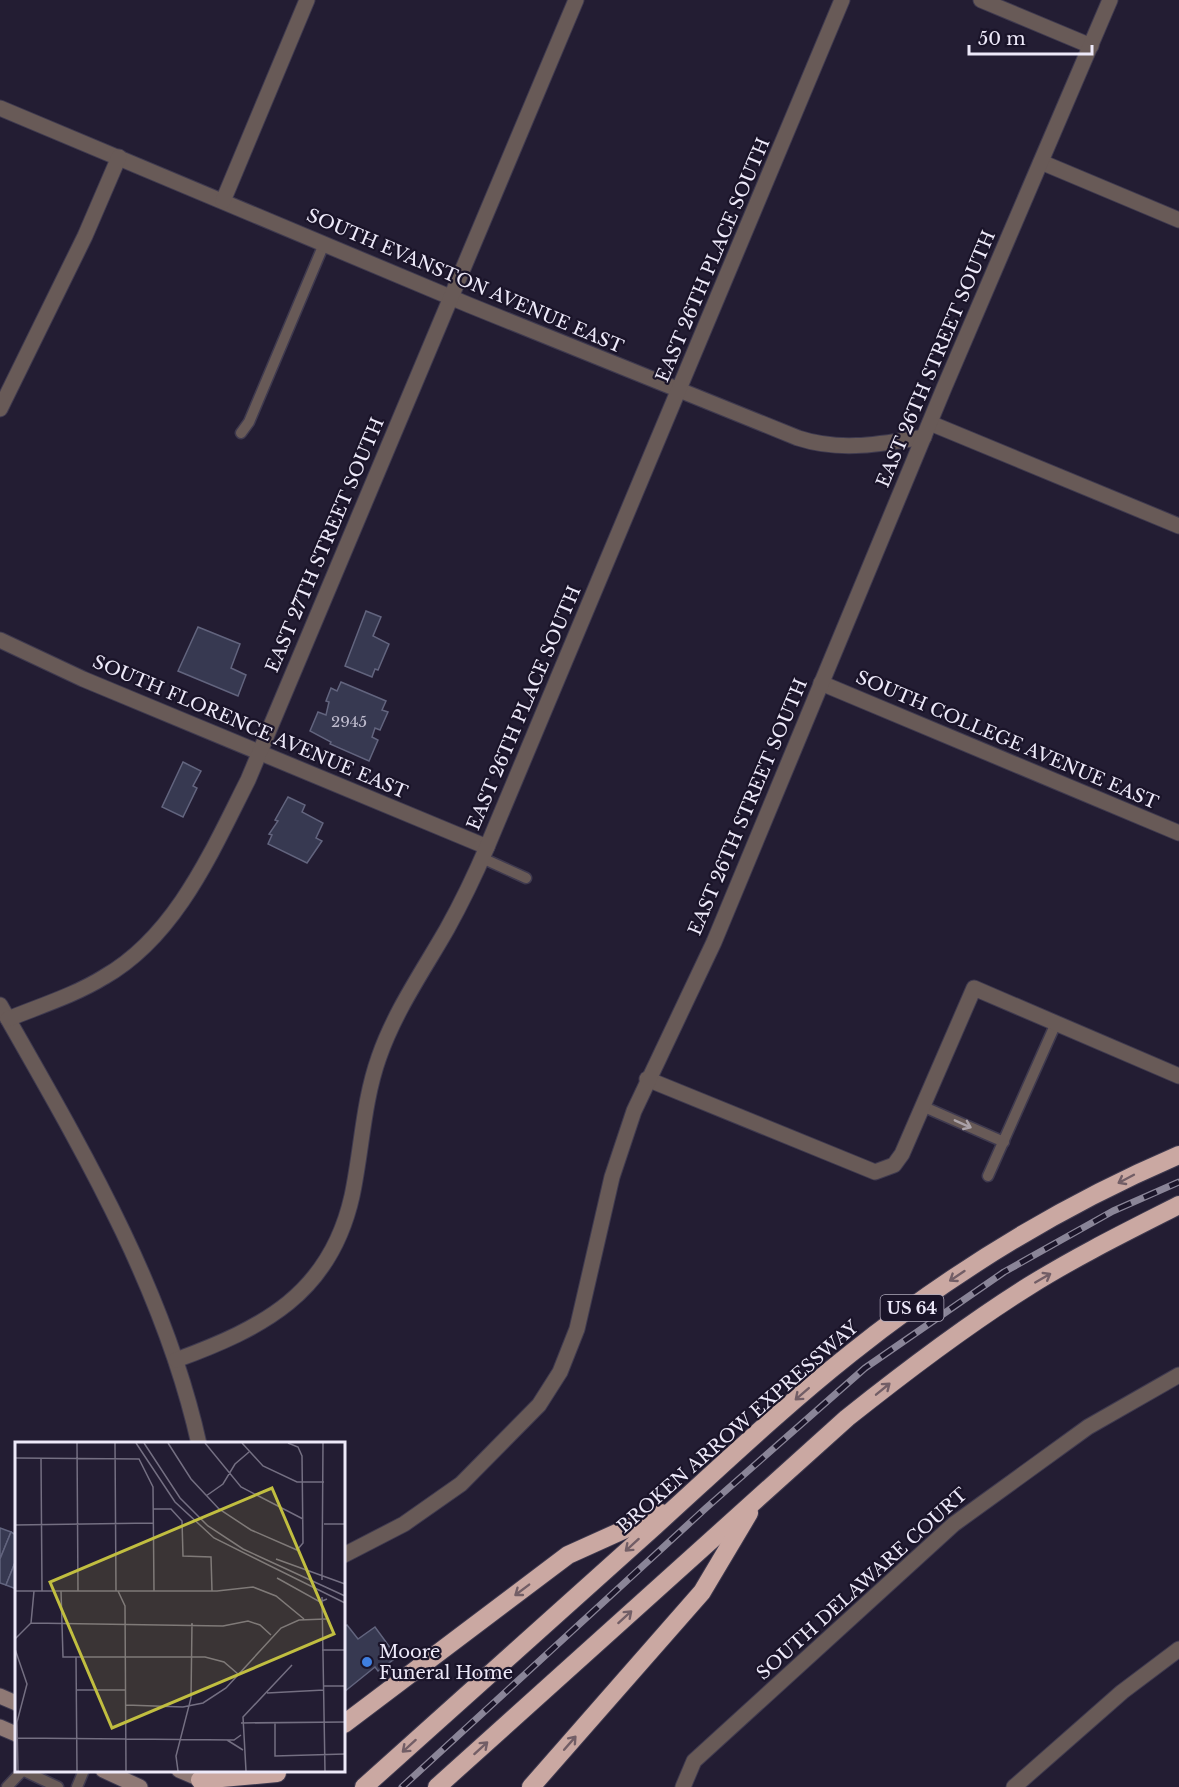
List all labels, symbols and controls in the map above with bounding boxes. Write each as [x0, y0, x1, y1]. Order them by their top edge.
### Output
scale bar [969, 18, 1092, 56]
text: 50 m [978, 28, 1026, 50]
street label: EAST 26TH PLACE SOUTH [651, 135, 775, 385]
street label: SOUTH EVANSTON AVENUE EAST [303, 204, 627, 358]
street label: EAST 26TH STREET SOUTH [872, 227, 1000, 491]
street label: EAST 27TH STREET SOUTH [261, 414, 389, 676]
street label: EAST 26TH PLACE SOUTH [462, 583, 586, 833]
street label: SOUTH FLORENCE AVENUE EAST [89, 650, 411, 804]
street label: SOUTH COLLEGE AVENUE EAST [852, 666, 1162, 814]
street label: EAST 26TH STREET SOUTH [684, 675, 812, 939]
house number: 2945 [331, 712, 367, 731]
one-way arrow [953, 1119, 972, 1130]
one-way arrow [1118, 1173, 1135, 1185]
one-way arrow [949, 1270, 966, 1282]
one-way arrow [1034, 1272, 1051, 1284]
road number: US 64 [880, 1295, 944, 1321]
street label: BROKEN ARROW EXPRESSWAY [613, 1316, 864, 1538]
one-way arrow [875, 1382, 890, 1396]
one-way arrow [795, 1387, 810, 1401]
inset map [15, 1442, 345, 1772]
street label: SOUTH DELAWARE COURT [752, 1483, 972, 1684]
one-way arrow [625, 1538, 640, 1553]
one-way arrow [514, 1584, 530, 1597]
one-way arrow [618, 1610, 633, 1624]
place label: Moore Funeral Home [379, 1641, 513, 1684]
marker: Moore Funeral Home [360, 1655, 374, 1669]
one-way arrow [563, 1736, 577, 1751]
one-way arrow [402, 1739, 417, 1753]
one-way arrow [473, 1741, 488, 1755]

